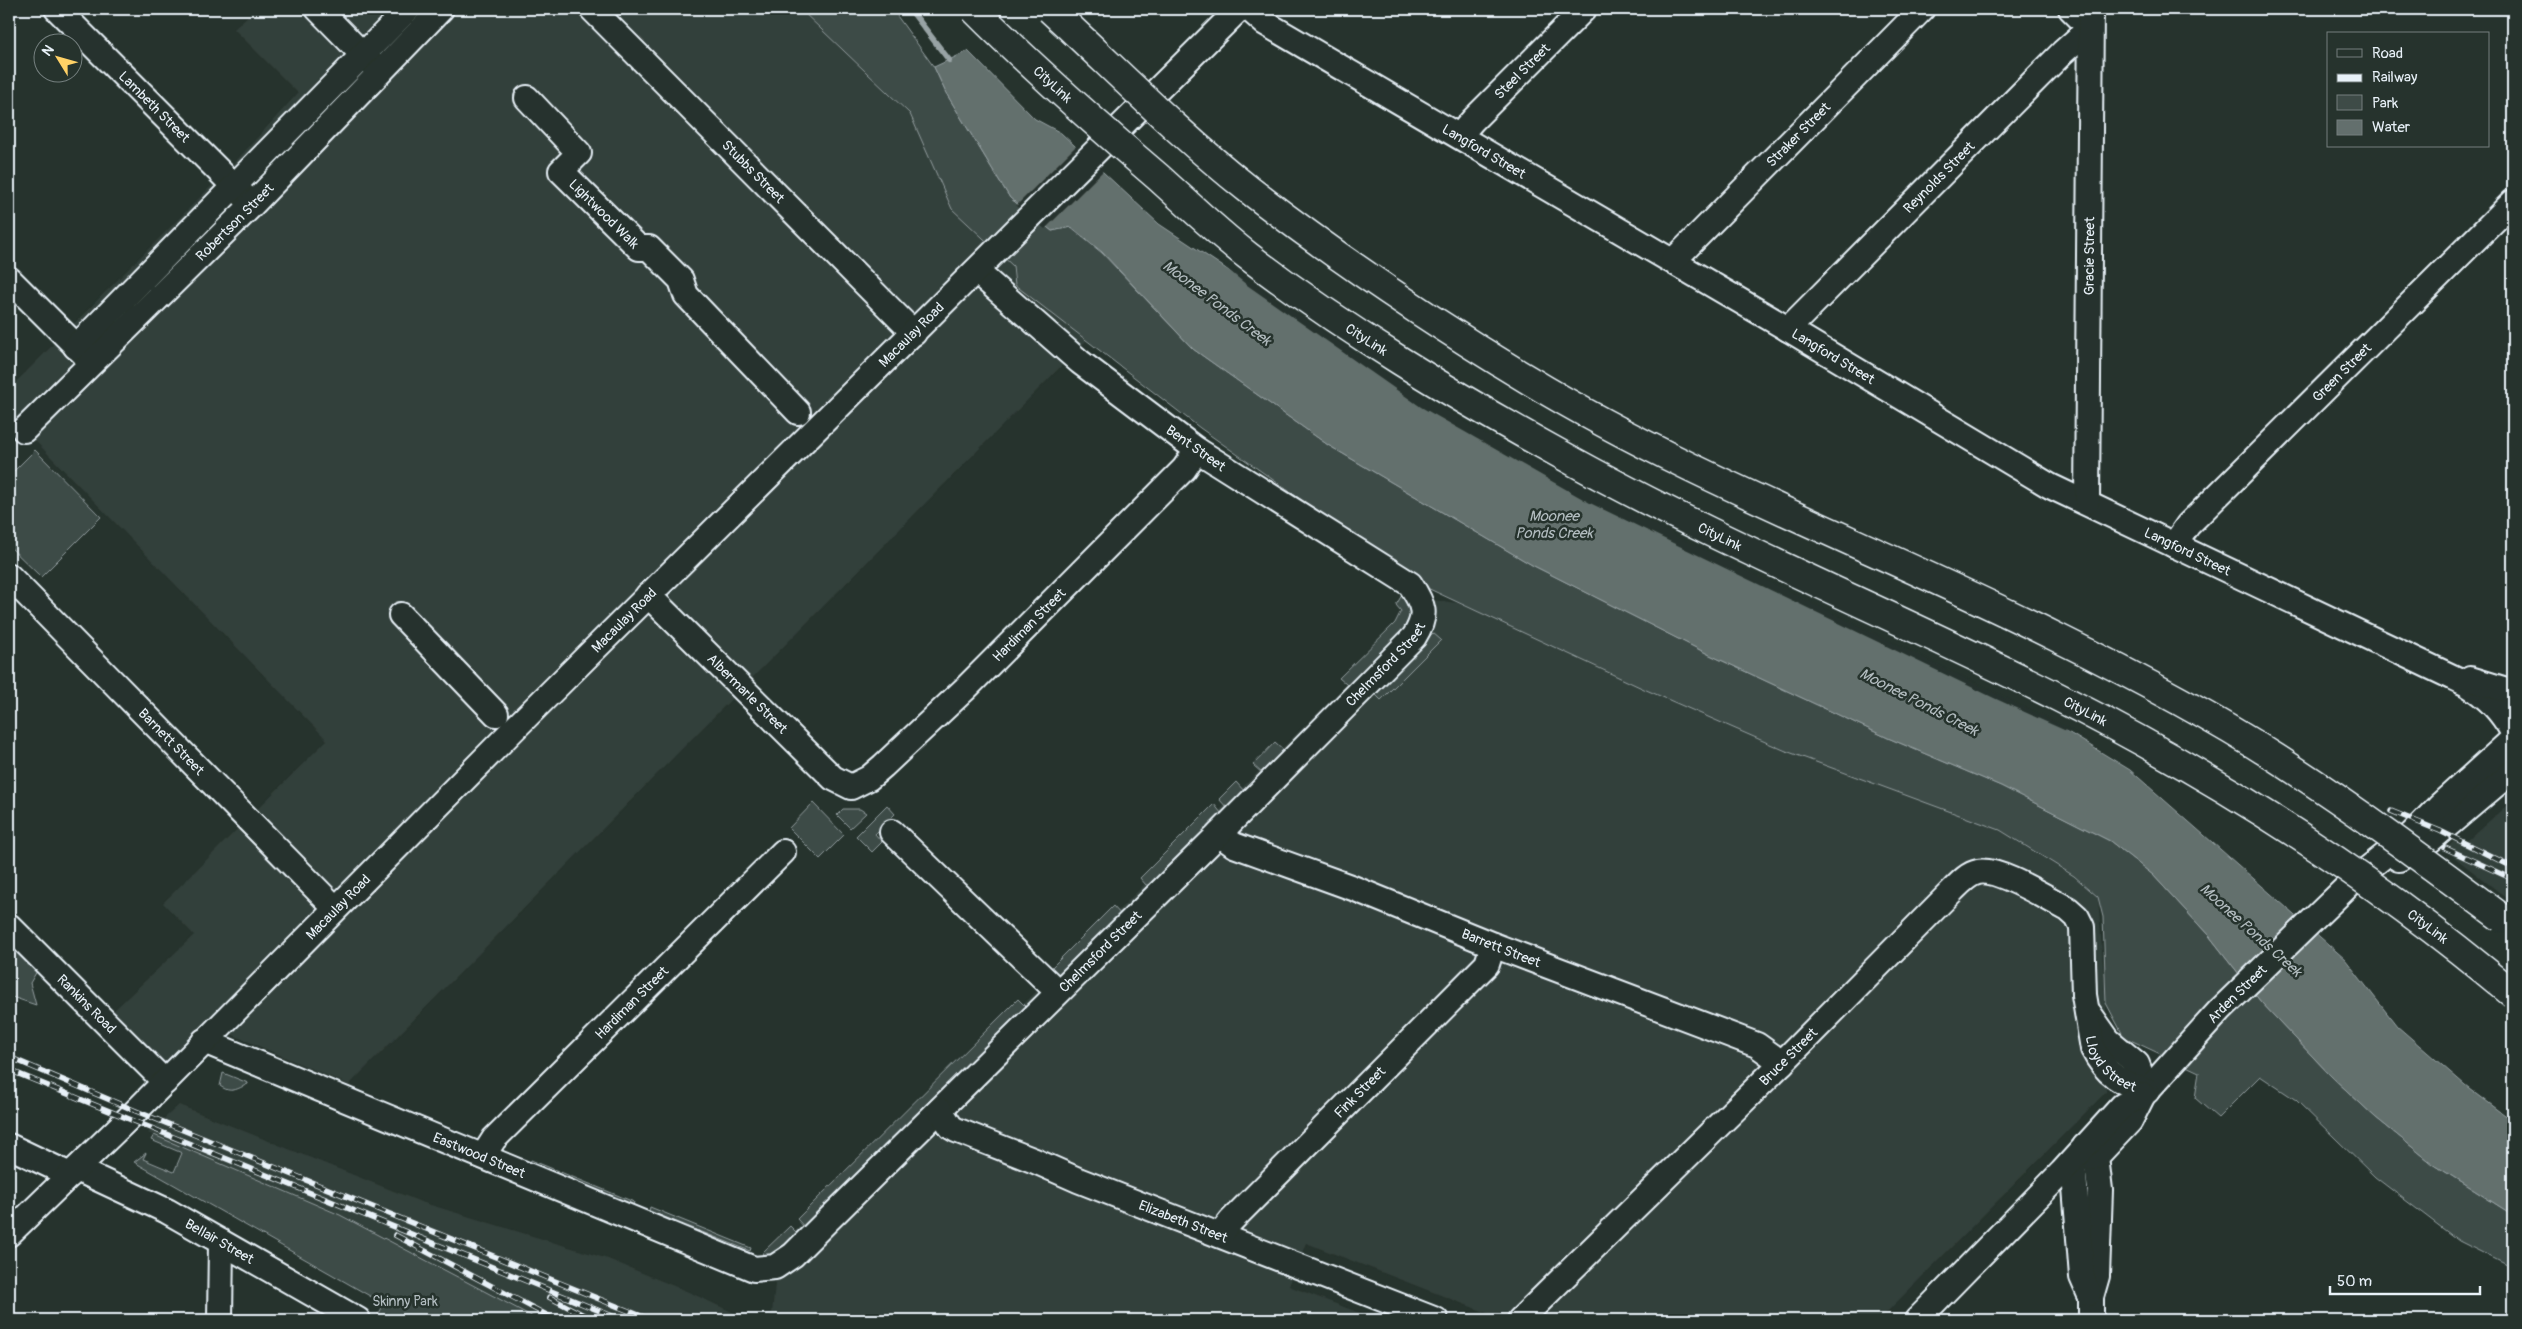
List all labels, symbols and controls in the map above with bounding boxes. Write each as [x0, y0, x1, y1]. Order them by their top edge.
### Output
north arrow [32, 32, 82, 82]
legend [2327, 32, 2490, 148]
street label: Steel Street [1491, 40, 1554, 103]
text: N [38, 42, 58, 59]
text: Road [2372, 44, 2403, 63]
street label: CityLink [1030, 63, 1076, 107]
street label: Lambeth Street [115, 68, 194, 146]
text: Railway [2372, 68, 2418, 87]
text: Park [2372, 94, 2399, 113]
street label: Straker Street [1763, 99, 1834, 171]
text: Water [2372, 118, 2411, 137]
street label: Langford Street [1439, 120, 1529, 183]
street label: Stubbs Street [718, 137, 788, 207]
street label: Reynolds Street [1900, 138, 1979, 217]
street label: Lightwood Walk [565, 176, 643, 253]
street label: Robertson Street [193, 180, 277, 265]
street label: Gracie Street [2081, 216, 2098, 295]
water label: Moonee Ponds Creek [1159, 257, 1276, 351]
street label: Macaulay Road [875, 299, 948, 371]
street label: CityLink [1342, 320, 1391, 360]
street label: Langford Street [1788, 325, 1878, 388]
street label: Green Street [2309, 339, 2375, 406]
street label: Bent Street [1163, 422, 1229, 475]
water label: Moonee Ponds Creek [1515, 507, 1594, 543]
street label: CityLink [1695, 519, 1745, 555]
street label: Langford Street [2141, 524, 2234, 580]
street label: Macaulay Road [588, 584, 660, 656]
street label: Hardiman Street [989, 585, 1070, 665]
street label: Chelmsford Street [1342, 620, 1429, 710]
street label: Albermarle Street [703, 650, 791, 738]
water label: Moonee Ponds Creek [1856, 664, 1983, 741]
street label: CityLink [2061, 693, 2110, 730]
street label: Barnett Street [135, 705, 208, 779]
street label: Macaulay Road [302, 871, 374, 943]
water label: Moonee Ponds Creek [2196, 880, 2307, 982]
street label: CityLink [2404, 906, 2452, 948]
street label: Chelmsford Street [1056, 907, 1145, 996]
street label: Barrett Street [1459, 925, 1543, 971]
street label: Arden Street [2204, 961, 2271, 1027]
street label: Hardiman Street [592, 962, 672, 1043]
street label: Rankins Road [53, 971, 120, 1037]
street label: Bruce Street [1756, 1024, 1821, 1089]
street label: Lloyd Street [2082, 1034, 2139, 1096]
street label: Fink Street [1331, 1063, 1389, 1122]
street label: Eastwood Street [430, 1129, 528, 1182]
street label: Elizabeth Street [1136, 1197, 1230, 1247]
street label: Bellair Street [182, 1215, 257, 1268]
scale bar [2330, 1264, 2480, 1296]
text: 50 m [2337, 1272, 2372, 1291]
park label: Skinny Park [372, 1293, 438, 1310]

